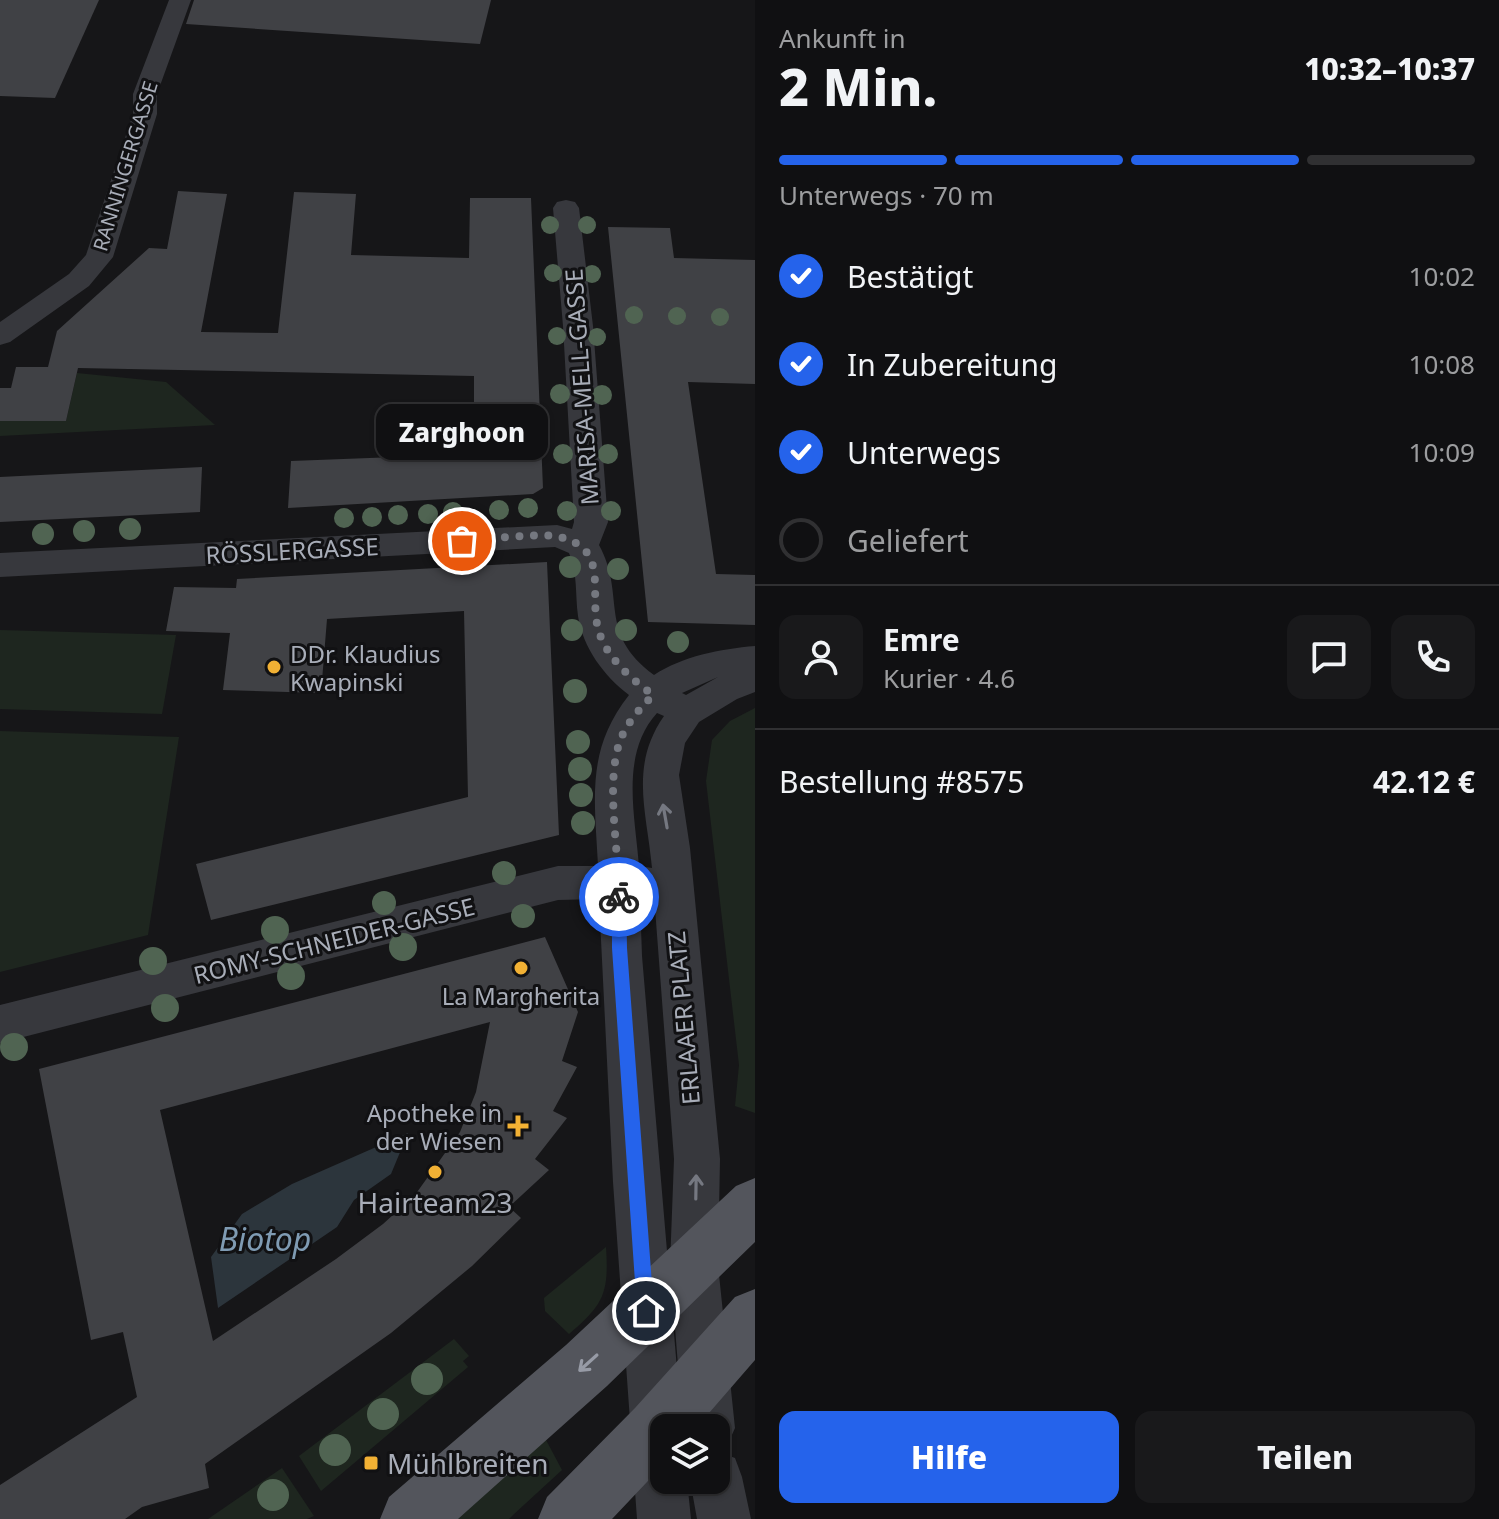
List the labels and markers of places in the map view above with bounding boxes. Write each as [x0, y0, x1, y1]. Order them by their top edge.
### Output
callout: Zarghoon [376, 405, 548, 461]
pin [428, 507, 496, 575]
place label: DDr. Klaudius Kwapinski [290, 637, 440, 698]
marker: DDr. Klaudius Kwapinski [265, 658, 283, 676]
marker: La Margherita [512, 959, 530, 977]
place label: La Margherita [442, 979, 600, 1012]
place label: Apotheke in der Wiesen [367, 1096, 502, 1157]
marker: Apotheke in der Wiesen [509, 1117, 527, 1135]
marker: Hairteam23 [426, 1163, 444, 1181]
place label: Hairteam23 [357, 1183, 513, 1221]
pin [612, 1277, 680, 1345]
place label: Mühlbreiten [387, 1444, 549, 1482]
marker: Mühlbreiten [362, 1454, 380, 1472]

